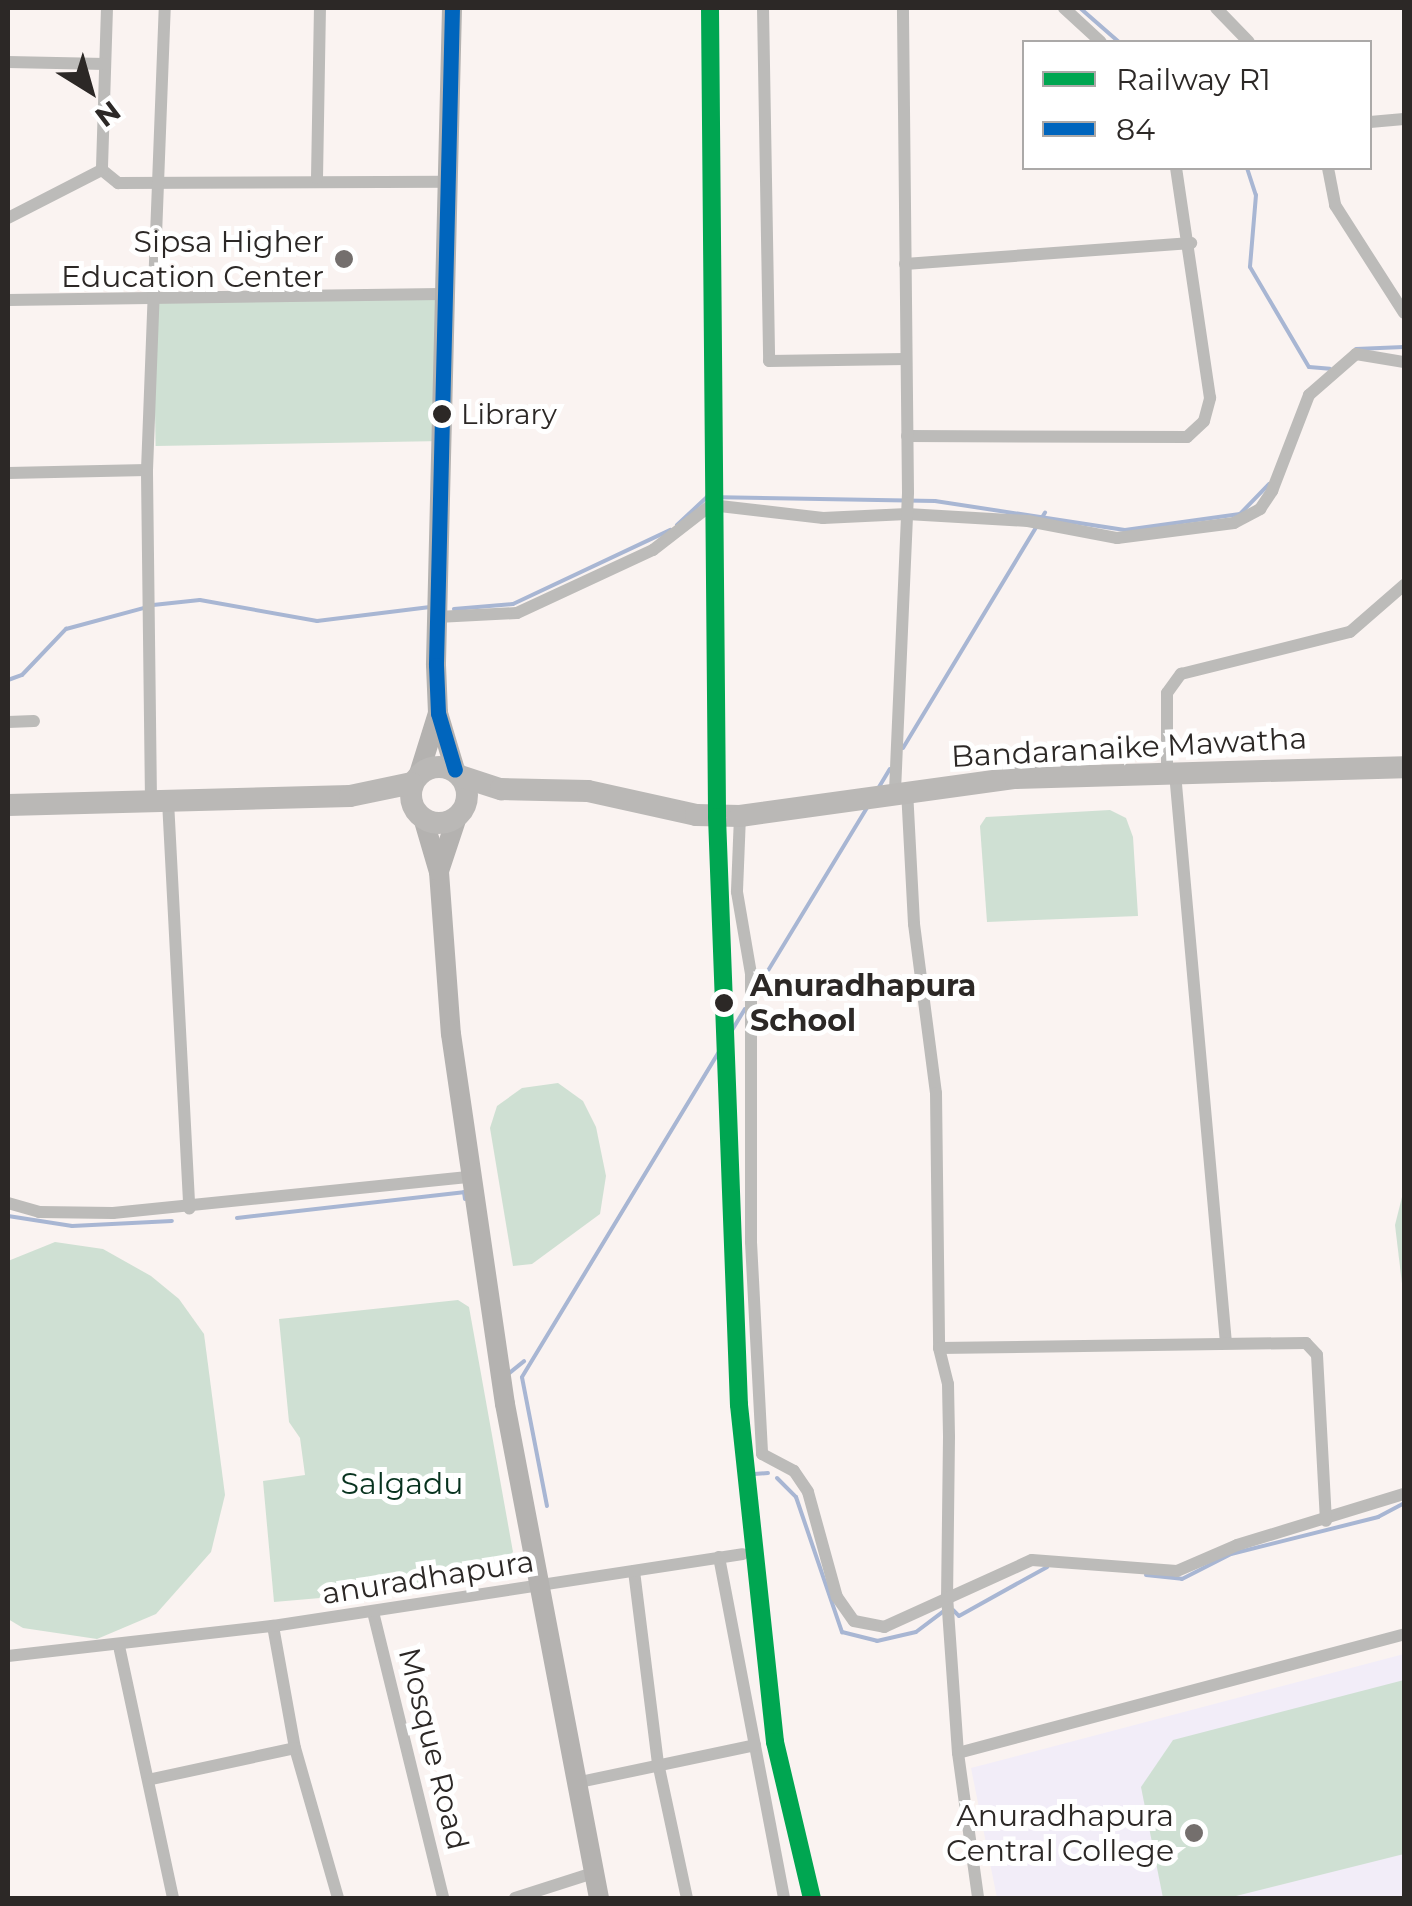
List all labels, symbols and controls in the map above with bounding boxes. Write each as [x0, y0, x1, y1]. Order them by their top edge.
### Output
north arrow [40, 40, 140, 140]
legend [1022, 40, 1372, 170]
text: Railway R1 [1116, 61, 1271, 98]
text: N [89, 94, 127, 134]
text: 84 [1116, 111, 1155, 148]
place label: Sipsa Higher Education Center [61, 224, 324, 294]
marker: Sipsa Higher Education Center [333, 248, 355, 270]
place label: Library [461, 397, 557, 431]
marker: Library [432, 404, 452, 424]
street label: Bandaranaike Mawatha [950, 721, 1308, 775]
place label: Anuradhapura School [750, 968, 976, 1038]
marker: Anuradhapura School [707, 986, 741, 1020]
park label: Salgadu [341, 1466, 463, 1502]
street label: anuradhapura [320, 1543, 536, 1613]
street label: Mosque Road [390, 1644, 476, 1854]
place label: Anuradhapura Central College [946, 1798, 1174, 1868]
marker: Anuradhapura Central College [1183, 1822, 1205, 1844]

